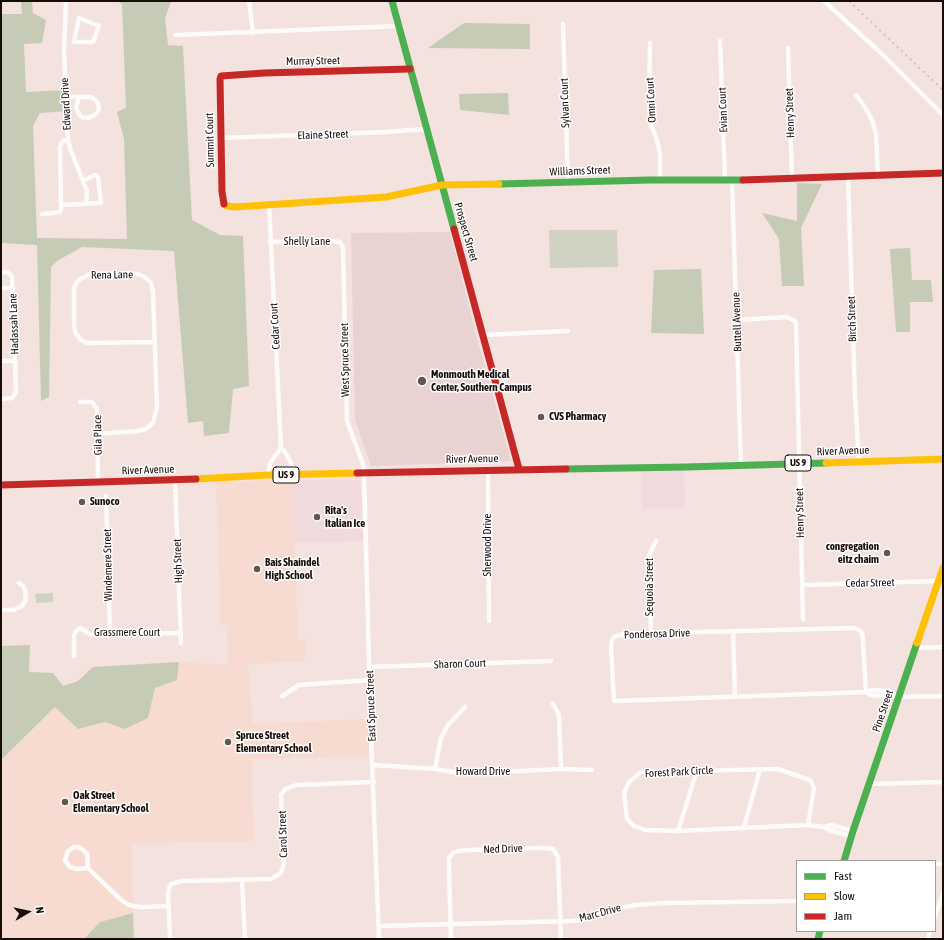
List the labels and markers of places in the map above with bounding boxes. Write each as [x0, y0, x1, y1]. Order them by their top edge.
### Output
place label: Monmouth Medical Center, Southern Campus [431, 368, 532, 394]
marker: Monmouth Medical Center, Southern Campus [416, 375, 428, 387]
place label: CVS Pharmacy [549, 410, 606, 424]
marker: CVS Pharmacy [536, 412, 546, 422]
place label: Sunoco [90, 495, 120, 509]
marker: Sunoco [77, 497, 87, 507]
place label: Rita's Italian Ice [325, 504, 365, 530]
marker: Rita's Italian Ice [312, 512, 322, 522]
place label: congregation eitz chaim [826, 540, 879, 566]
marker: congregation eitz chaim [882, 548, 892, 558]
place label: Bais Shaindel High School [265, 556, 319, 582]
marker: Bais Shaindel High School [252, 564, 262, 574]
place label: Spruce Street Elementary School [236, 729, 312, 755]
marker: Spruce Street Elementary School [223, 737, 233, 747]
place label: Oak Street Elementary School [73, 789, 149, 815]
marker: Oak Street Elementary School [60, 797, 70, 807]

